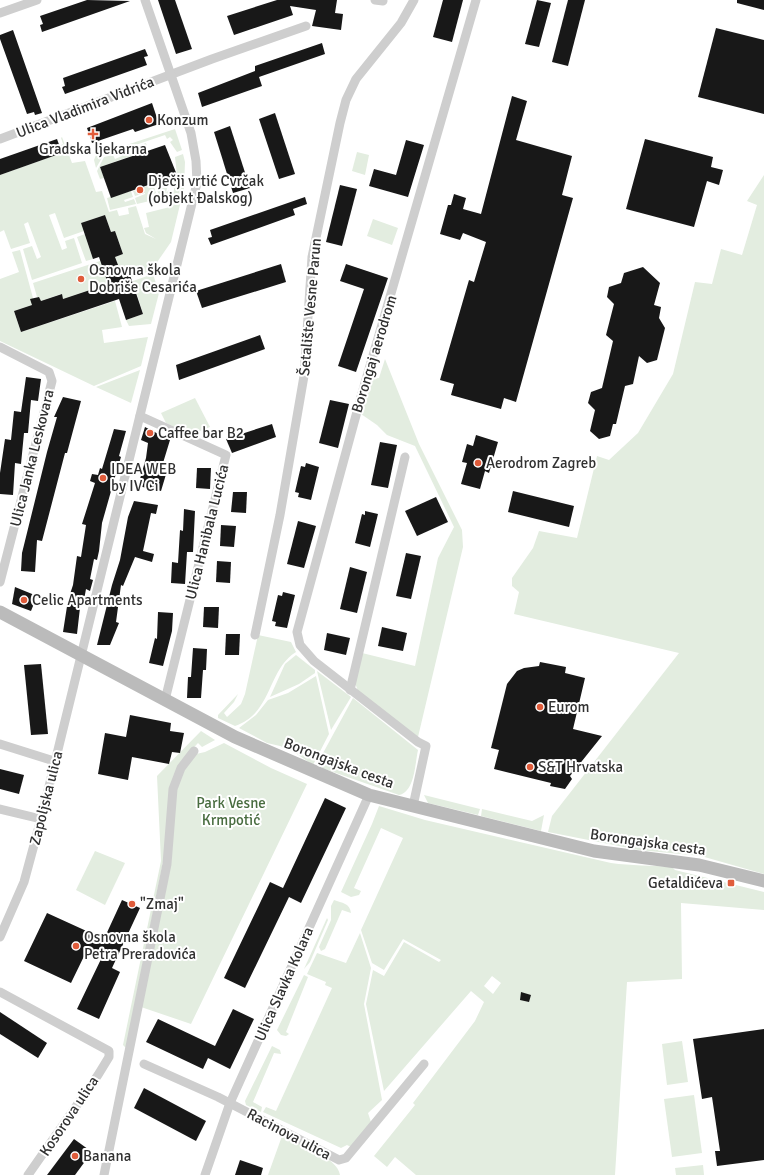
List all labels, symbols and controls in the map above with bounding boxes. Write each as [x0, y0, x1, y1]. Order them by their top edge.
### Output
street label: Ulica Vladimira Vidrića [13, 72, 157, 142]
place label: Konzum [157, 111, 209, 129]
marker: Konzum [144, 115, 154, 125]
marker: Gradska ljekarna [88, 129, 98, 139]
place label: Gradska ljekarna [39, 140, 147, 158]
place label: Dječji vrtić Cvrčak (objekt Đalskog) [148, 172, 264, 207]
marker: Dječji vrtić Cvrčak (objekt Đalskog) [135, 185, 145, 195]
street label: Šetalište Vesne Parun [294, 237, 325, 377]
place label: Osnovna škola Dobriše Cesarića [89, 261, 197, 296]
marker: Osnovna škola Dobriše Cesarića [76, 274, 86, 284]
street label: Borongaj aerodrom [348, 293, 400, 415]
street label: Ulica Janka Leskovara [6, 388, 58, 528]
place label: Caffee bar B2 [158, 424, 244, 442]
marker: Caffee bar B2 [145, 428, 155, 438]
place label: Aerodrom Zagreb [486, 454, 596, 472]
marker: Aerodrom Zagreb [473, 458, 483, 468]
place label: IDEA WEB by IV Ci [111, 460, 176, 495]
street label: Ulica Hanibala Lucića [181, 462, 233, 602]
marker: IDEA WEB by IV Ci [98, 473, 108, 483]
place label: Celic Apartments [32, 591, 143, 609]
marker: Celic Apartments [19, 595, 29, 605]
place label: Eurom [548, 698, 590, 716]
marker: Eurom [535, 702, 545, 712]
street label: Borongajska cesta [281, 734, 397, 792]
street label: Zapoljska ulica [26, 749, 66, 847]
place label: S&T Hrvatska [538, 758, 623, 776]
marker: S&T Hrvatska [525, 762, 535, 772]
park label: Park Vesne Krmpotić [196, 794, 266, 829]
street label: Borongajska cesta [589, 825, 707, 859]
place label: Getaldićeva [648, 874, 723, 892]
marker: Getaldićeva [726, 878, 736, 888]
place label: "Zmaj" [140, 895, 184, 913]
marker: "Zmaj" [127, 899, 137, 909]
street label: Ulica Slavka Kolara [251, 924, 317, 1044]
place label: Osnovna škola Petra Preradovića [84, 928, 196, 963]
marker: Osnovna škola Petra Preradovića [71, 941, 81, 951]
street label: Kosorova ulica [36, 1073, 102, 1159]
street label: Racinova ulica [244, 1104, 334, 1164]
place label: Banana [83, 1147, 131, 1165]
marker: Banana [70, 1151, 80, 1161]

